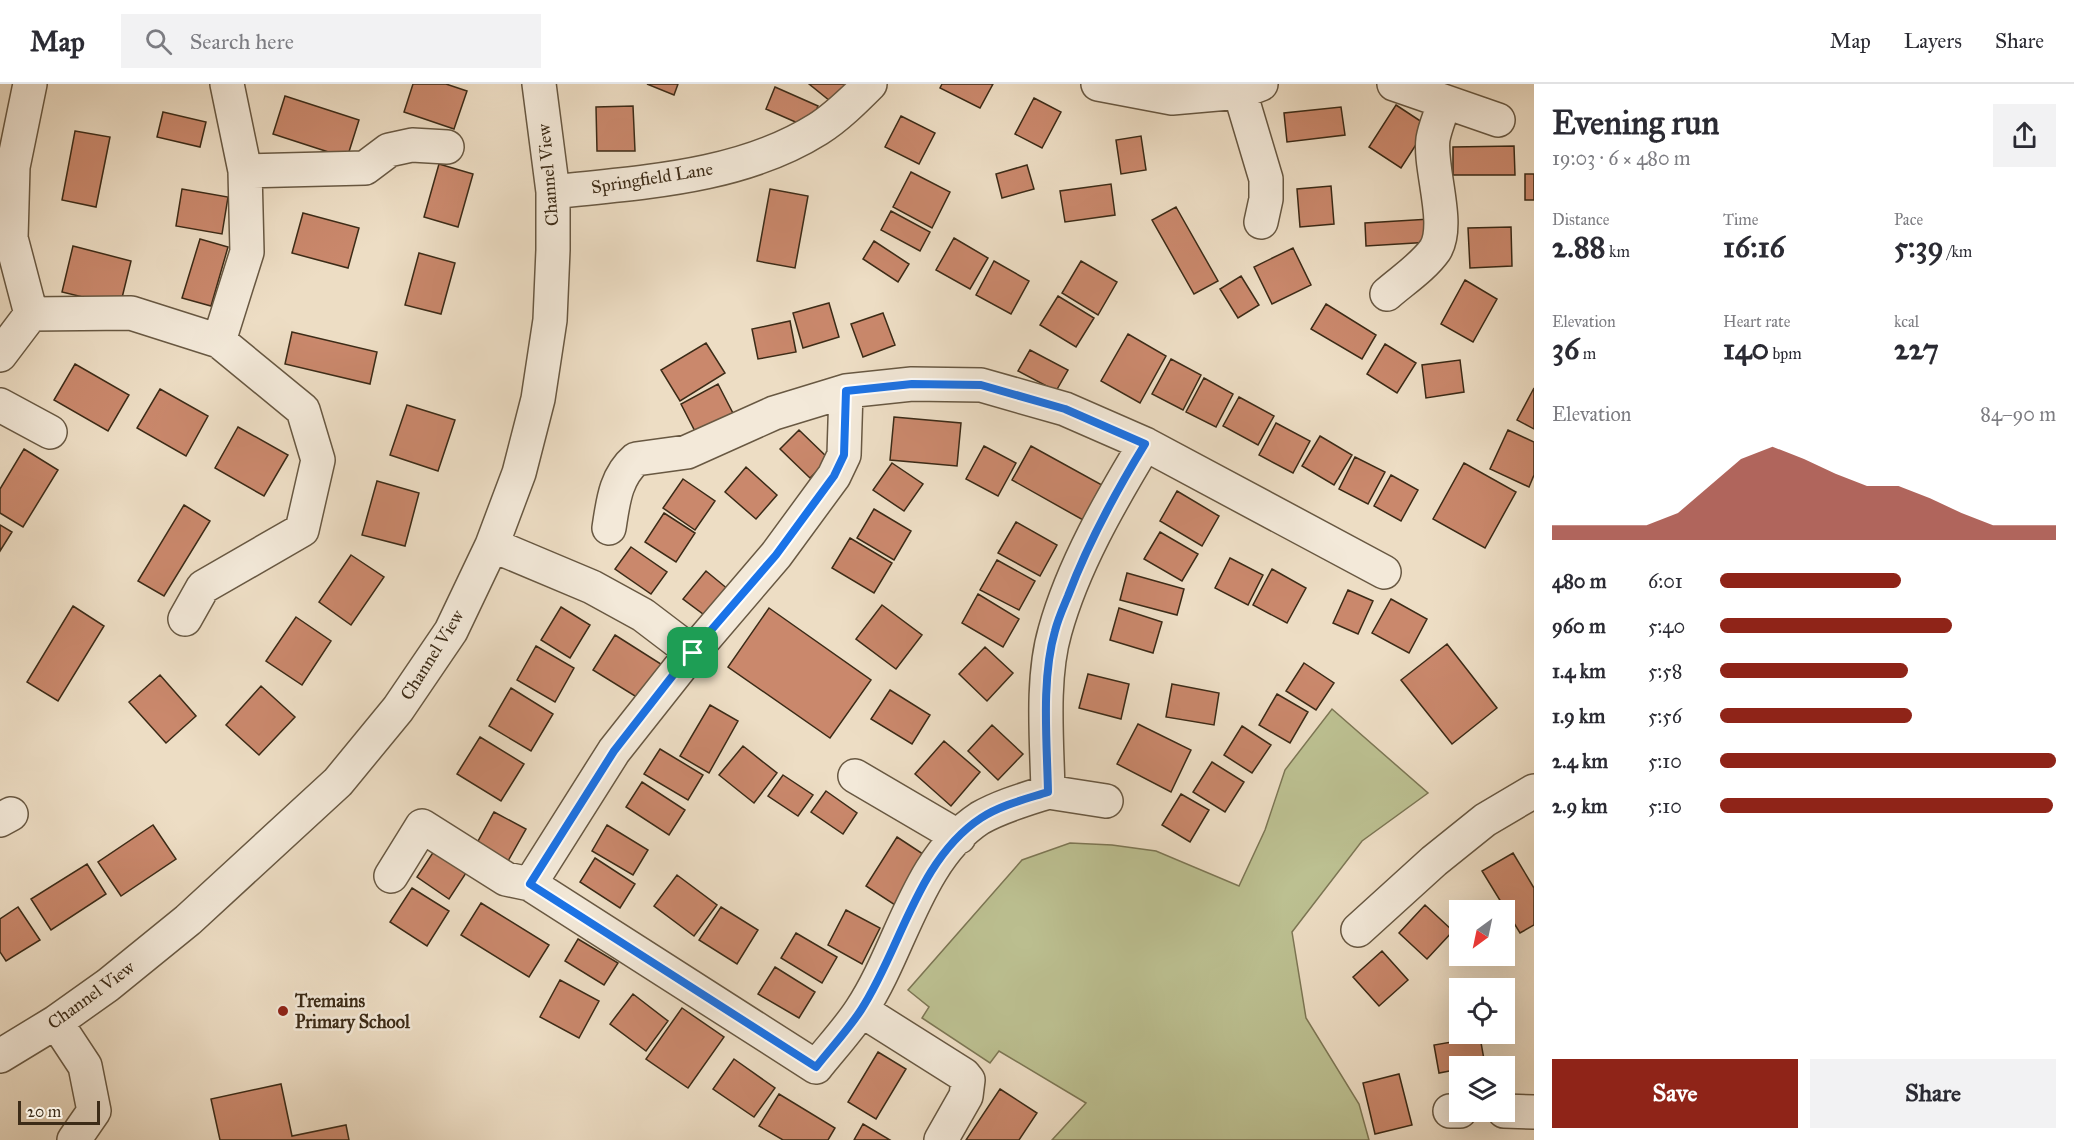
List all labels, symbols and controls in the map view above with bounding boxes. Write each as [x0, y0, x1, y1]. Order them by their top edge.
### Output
search box [121, 14, 541, 68]
text: Map [30, 24, 85, 59]
icon: search [142, 25, 175, 58]
text: Search here [190, 28, 294, 55]
text: Map [1830, 28, 1871, 54]
text: Layers [1904, 28, 1962, 54]
text: Share [1995, 28, 2044, 54]
text: Evening run [1552, 103, 1719, 143]
button: share [1993, 104, 2056, 167]
street label: Channel View [533, 123, 563, 227]
text: 19:03 · 6 × 480 m [1552, 146, 1691, 170]
street label: Springfield Lane [590, 158, 715, 199]
text: Distance [1552, 210, 1609, 229]
text: Time [1723, 210, 1758, 229]
text: Pace [1894, 210, 1923, 229]
text: 2.88 [1552, 229, 1606, 265]
text: 16:16 [1723, 229, 1785, 265]
text: 5:39 [1894, 229, 1944, 265]
text: km [1606, 242, 1630, 261]
text: /km [1944, 242, 1972, 261]
text: Elevation [1552, 312, 1616, 331]
text: Heart rate [1723, 312, 1790, 331]
text: kcal [1894, 312, 1919, 331]
text: 36 [1552, 331, 1579, 367]
text: 140 [1723, 331, 1769, 367]
text: 227 [1894, 331, 1939, 367]
text: m [1579, 344, 1596, 363]
text: bpm [1769, 344, 1802, 363]
text: Elevation [1552, 402, 1631, 426]
text: 84–90 m [1980, 402, 2056, 426]
text: 480 m [1552, 569, 1607, 593]
text: 6:01 [1648, 569, 1683, 593]
street label: Channel View [396, 606, 469, 704]
text: 960 m [1552, 614, 1606, 638]
text: 5:40 [1648, 614, 1685, 638]
pin [667, 627, 718, 678]
icon: arrive [676, 636, 709, 669]
text: 1.4 km [1552, 659, 1606, 683]
text: 5:58 [1648, 659, 1682, 683]
text: 1.9 km [1552, 704, 1605, 728]
text: 5:56 [1648, 704, 1682, 728]
text: 2.4 km [1552, 749, 1608, 773]
text: 5:10 [1648, 749, 1682, 773]
text: 2.9 km [1552, 794, 1608, 818]
text: 5:10 [1648, 794, 1682, 818]
north arrow [1449, 900, 1515, 966]
map controls [1449, 900, 1515, 1122]
street label: Channel View [43, 956, 139, 1034]
button: locate [1449, 978, 1515, 1044]
place label: Tremains Primary School [294, 990, 411, 1034]
marker: Tremains Primary School [276, 1004, 290, 1018]
button: layers [1449, 1056, 1515, 1122]
button: Save [1552, 1059, 1798, 1128]
button: Share [1810, 1059, 2056, 1128]
scale bar [18, 1098, 100, 1126]
text: 20 m [27, 1102, 61, 1121]

